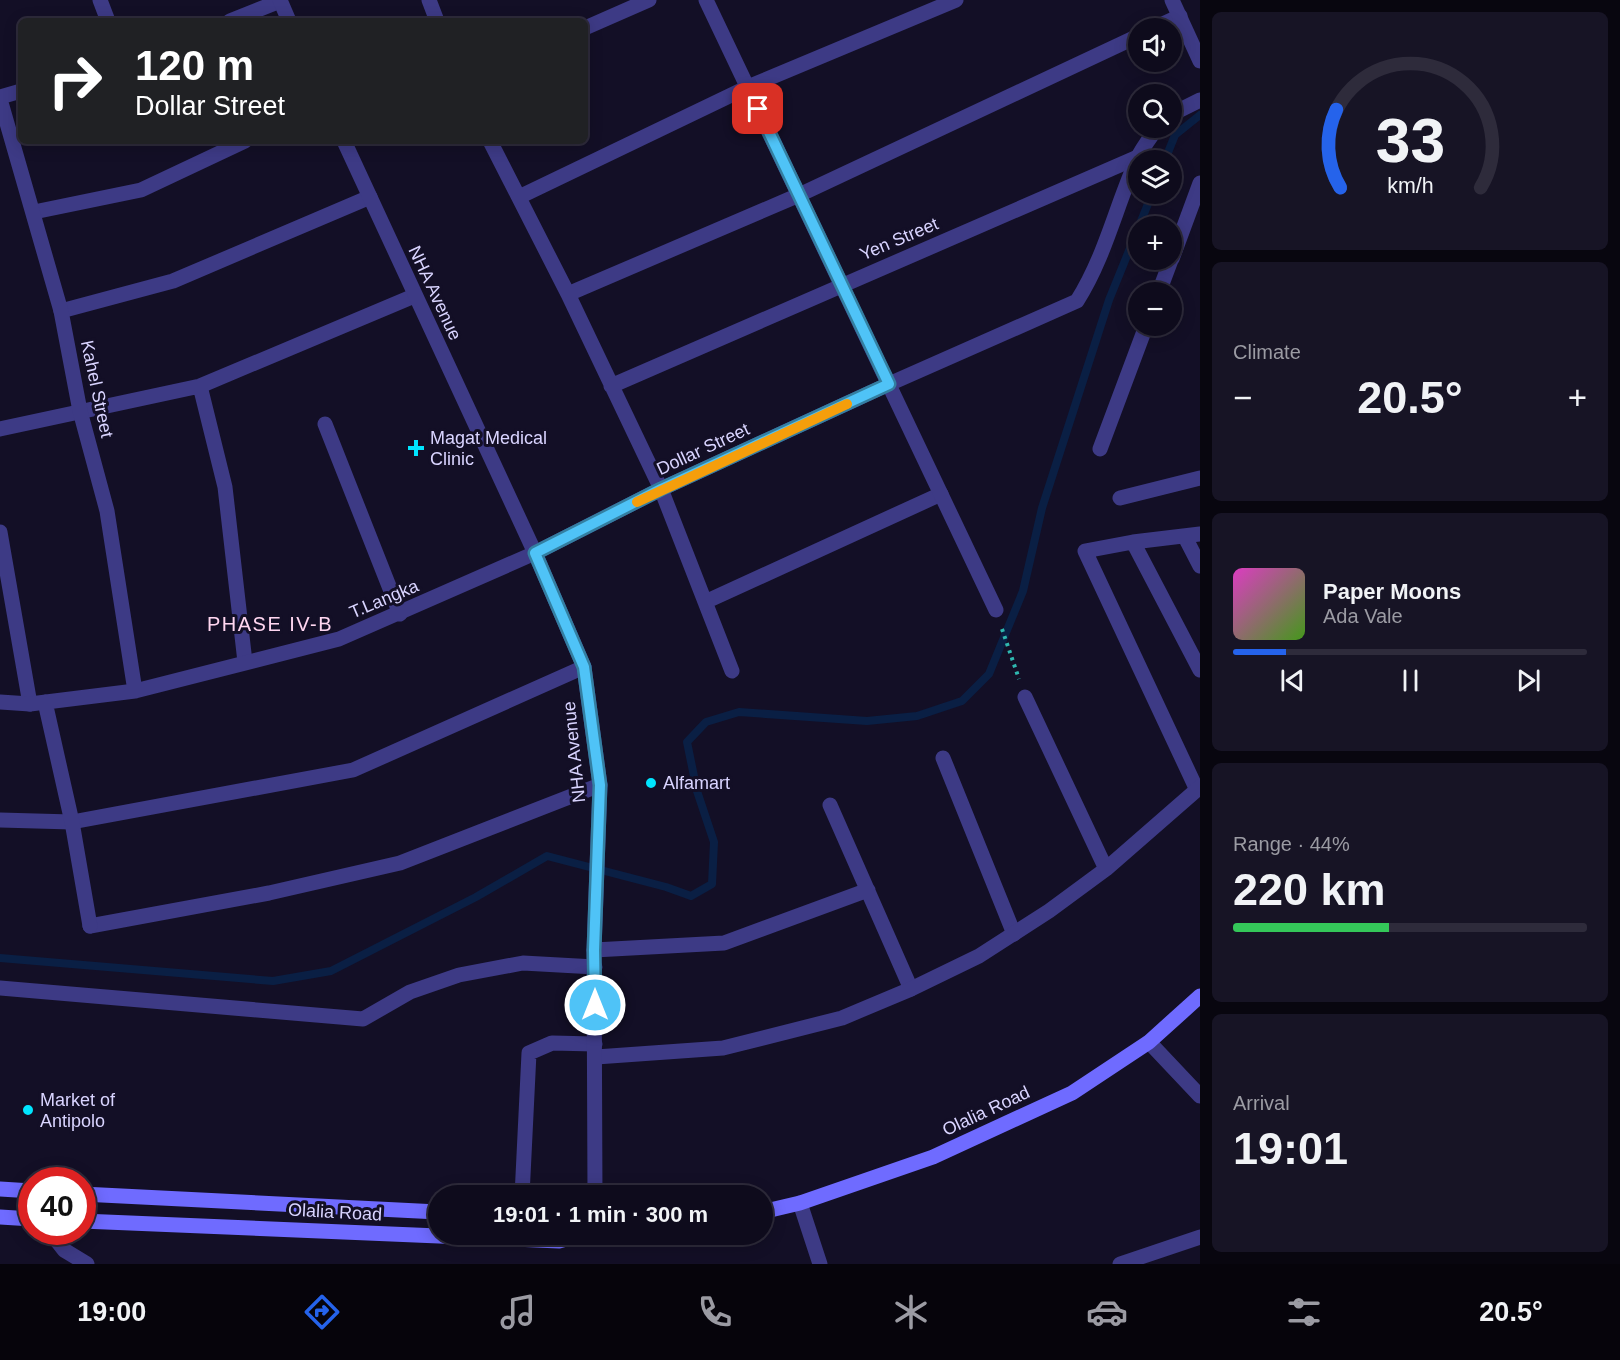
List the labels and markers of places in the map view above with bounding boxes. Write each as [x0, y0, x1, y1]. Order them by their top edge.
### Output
pin [732, 83, 783, 134]
place label: Magat Medical Clinic [430, 428, 547, 469]
marker: Magat Medical Clinic [407, 439, 425, 457]
place label: Alfamart [663, 773, 730, 793]
marker: Alfamart [644, 776, 658, 790]
place label: Market of Antipolo [40, 1090, 116, 1131]
marker: Market of Antipolo [21, 1103, 35, 1117]

